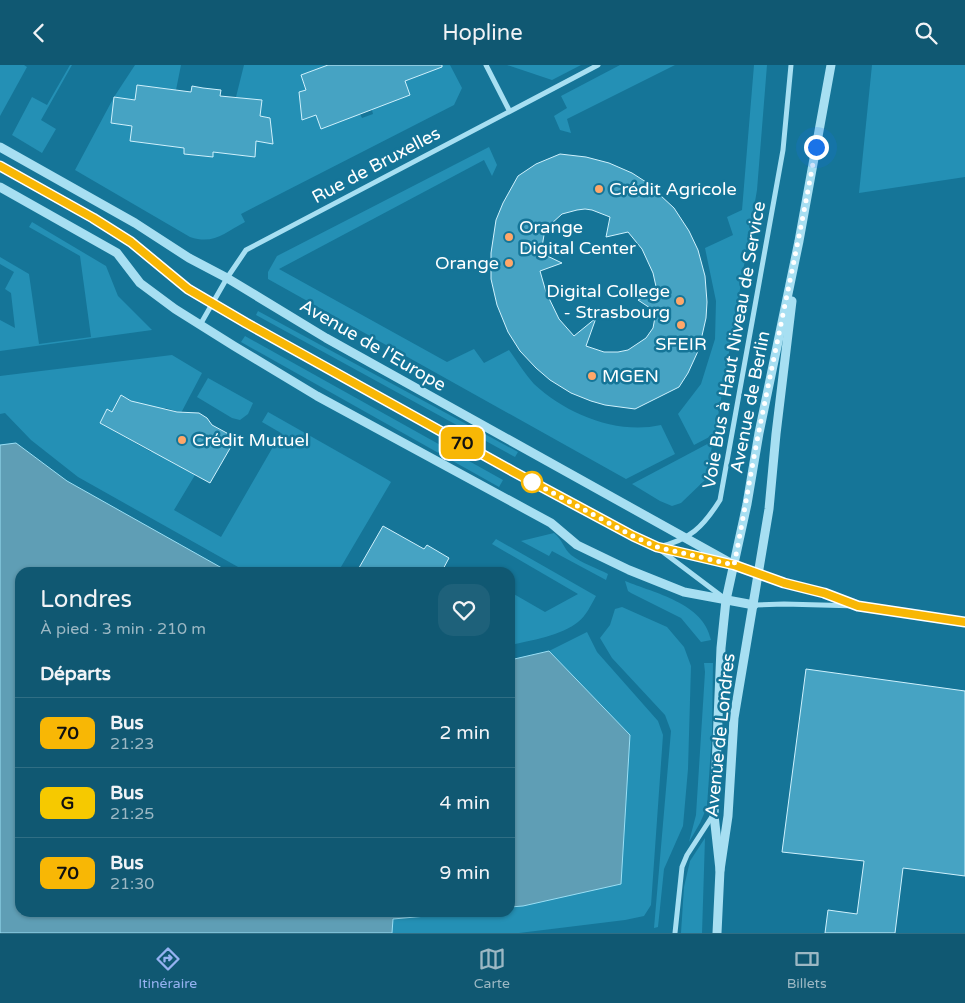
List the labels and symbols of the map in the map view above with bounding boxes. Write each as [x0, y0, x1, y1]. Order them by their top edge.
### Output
street label: Rue de Bruxelles [308, 122, 444, 208]
your location [804, 135, 829, 160]
place label: Crédit Agricole [609, 178, 737, 200]
marker: Crédit Agricole [593, 183, 605, 195]
street label: Voie Bus à Haut Niveau de Service [698, 200, 770, 490]
place label: Orange Digital Center [519, 216, 636, 259]
marker: Orange Digital Center [503, 231, 515, 243]
place label: Orange [435, 252, 499, 274]
marker: Orange [503, 257, 515, 269]
place label: Digital College - Strasbourg [546, 280, 670, 323]
street label: Avenue de l'Europe [296, 294, 450, 396]
marker: Digital College - Strasbourg [674, 295, 686, 307]
marker: SFEIR [675, 319, 687, 331]
street label: Avenue de Berlin [725, 329, 775, 475]
place label: SFEIR [655, 333, 707, 355]
place label: MGEN [602, 365, 659, 387]
marker: MGEN [586, 370, 598, 382]
line badge: 70 [440, 427, 484, 459]
place label: Crédit Mutuel [192, 429, 309, 451]
marker: Crédit Mutuel [176, 434, 188, 446]
unlabelled marker [521, 471, 543, 493]
street label: Avenue de Londres [700, 652, 740, 818]

